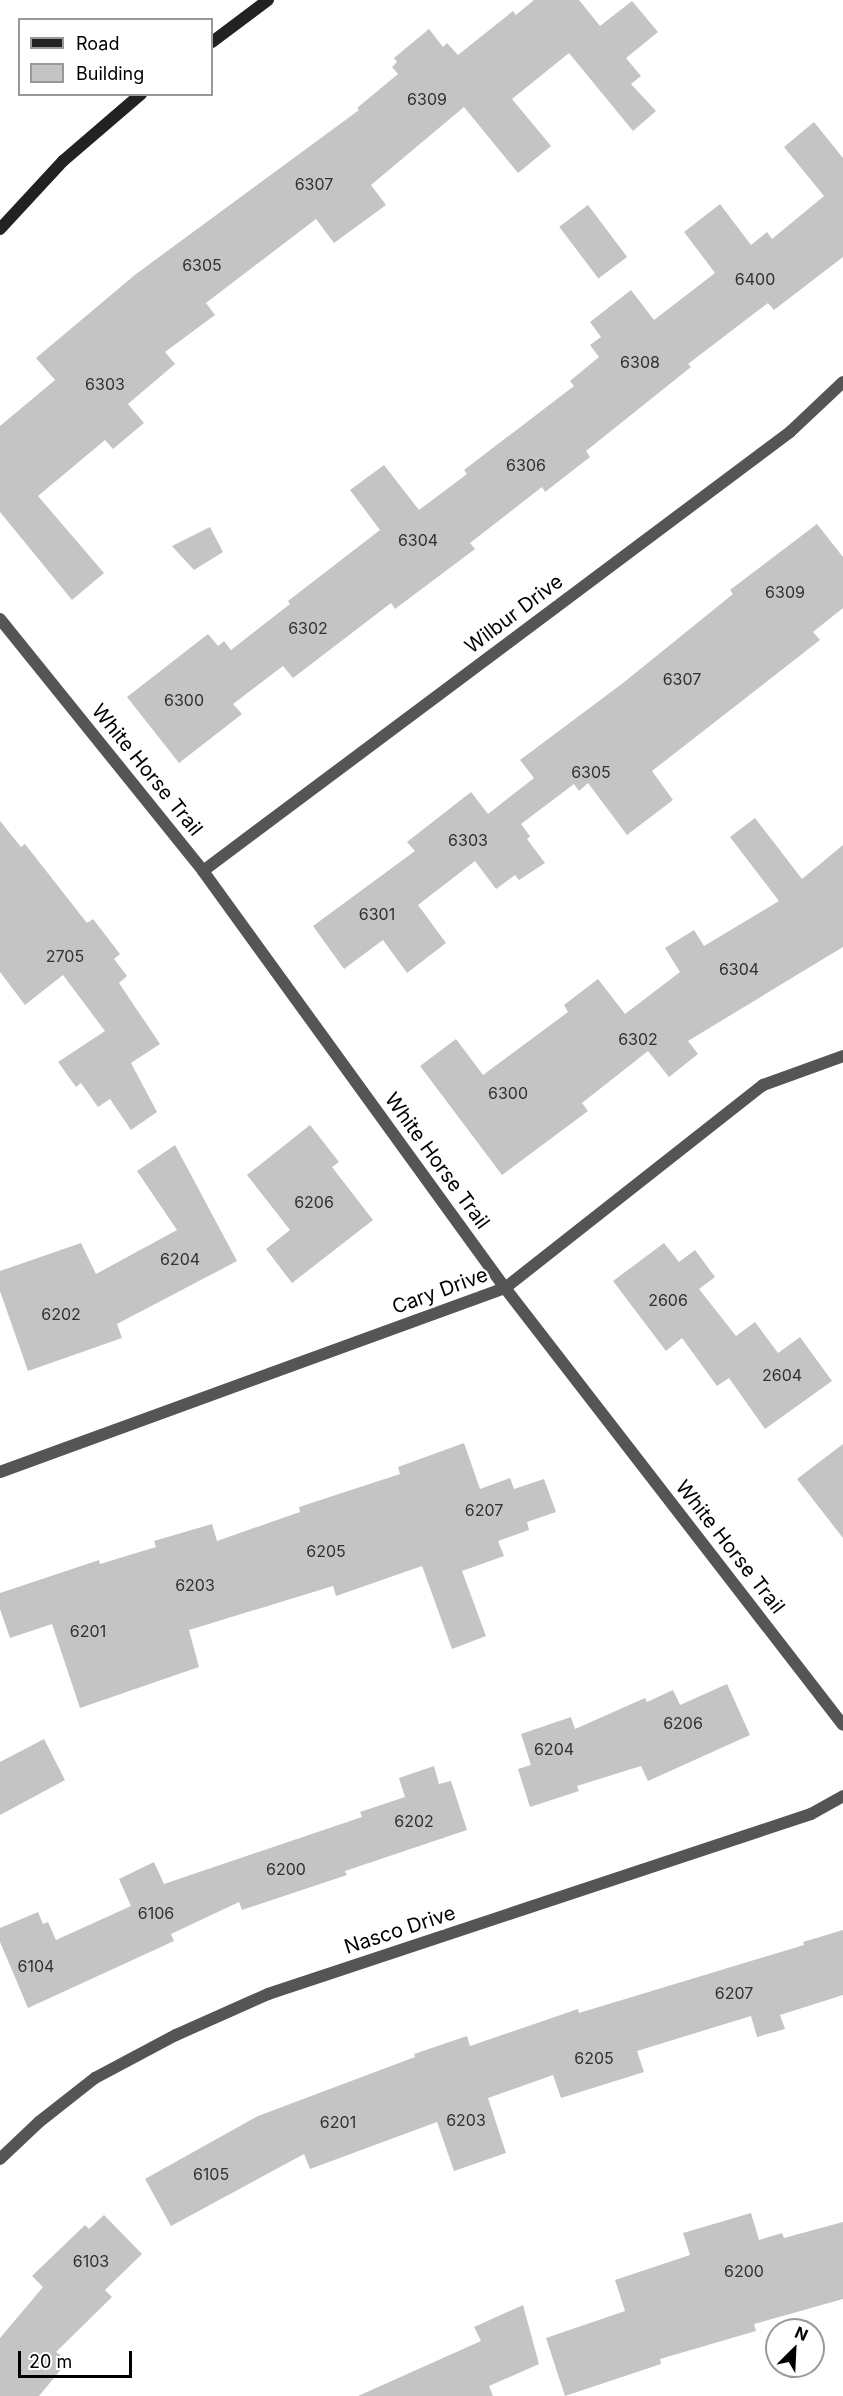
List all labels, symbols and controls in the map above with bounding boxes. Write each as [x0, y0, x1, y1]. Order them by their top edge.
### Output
legend [18, 18, 213, 96]
text: Road [76, 33, 119, 54]
text: Building [76, 63, 144, 84]
house number: 6309 [407, 89, 447, 109]
house number: 6307 [295, 174, 333, 194]
house number: 6305 [182, 255, 222, 275]
house number: 6400 [735, 269, 775, 289]
house number: 6308 [620, 352, 660, 372]
house number: 6303 [85, 374, 125, 394]
house number: 6306 [506, 455, 546, 475]
house number: 6304 [398, 530, 438, 550]
street label: Wilbur Drive [460, 569, 568, 659]
house number: 6309 [765, 582, 805, 602]
house number: 6302 [288, 618, 328, 638]
house number: 6307 [663, 669, 701, 689]
house number: 6300 [164, 690, 204, 710]
street label: White Horse Trail [87, 699, 207, 841]
house number: 6305 [571, 762, 611, 782]
house number: 6303 [448, 830, 488, 850]
house number: 6301 [359, 904, 395, 924]
house number: 2705 [46, 946, 84, 966]
house number: 6304 [719, 959, 759, 979]
house number: 6302 [618, 1029, 658, 1049]
house number: 6300 [488, 1083, 528, 1103]
street label: White Horse Trail [380, 1088, 494, 1234]
house number: 6206 [294, 1192, 334, 1212]
house number: 6204 [160, 1249, 200, 1269]
street label: Cary Drive [389, 1263, 491, 1319]
house number: 2606 [648, 1290, 688, 1310]
house number: 6202 [41, 1304, 81, 1324]
house number: 2604 [762, 1365, 802, 1385]
street label: White Horse Trail [671, 1476, 789, 1618]
house number: 6207 [465, 1500, 503, 1520]
house number: 6205 [306, 1541, 346, 1561]
house number: 6203 [175, 1575, 215, 1595]
house number: 6201 [70, 1621, 106, 1641]
house number: 6206 [663, 1713, 703, 1733]
house number: 6204 [534, 1739, 574, 1759]
house number: 6202 [394, 1811, 434, 1831]
house number: 6200 [266, 1859, 306, 1879]
street label: Nasco Drive [341, 1901, 459, 1959]
house number: 6106 [138, 1903, 174, 1923]
house number: 6104 [18, 1956, 54, 1976]
house number: 6207 [715, 1983, 753, 2003]
house number: 6205 [574, 2048, 614, 2068]
house number: 6203 [446, 2110, 486, 2130]
house number: 6201 [320, 2112, 356, 2132]
house number: 6105 [193, 2164, 229, 2184]
house number: 6103 [73, 2251, 109, 2271]
house number: 6200 [724, 2261, 764, 2281]
north arrow [765, 2318, 825, 2378]
text: N [792, 2322, 811, 2345]
scale bar [21, 2339, 135, 2377]
text: 20 m [29, 2351, 72, 2372]

